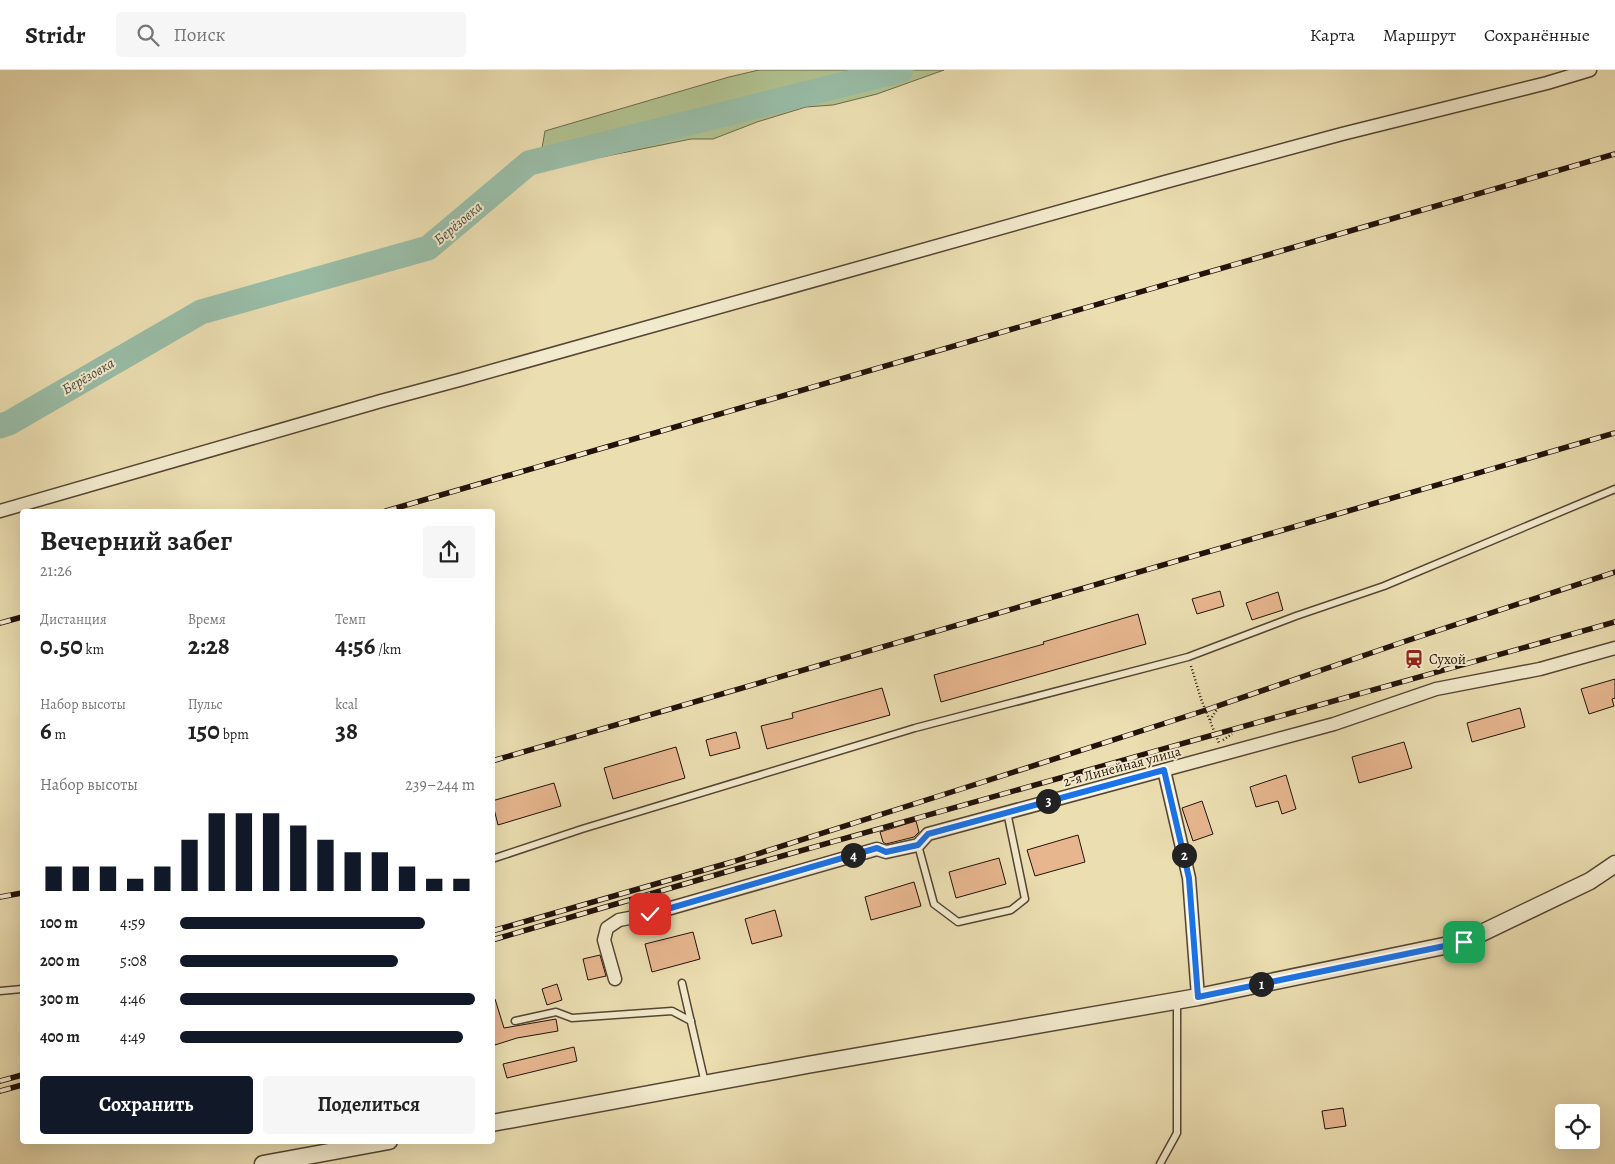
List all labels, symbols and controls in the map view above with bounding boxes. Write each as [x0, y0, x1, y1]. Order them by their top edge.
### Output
search box [116, 12, 466, 57]
text: Stridr [25, 19, 86, 51]
icon: search [134, 21, 162, 49]
text: Поиск [174, 22, 225, 48]
text: Карта [1310, 23, 1355, 47]
text: Маршрут [1383, 23, 1456, 47]
text: Сохранённые [1484, 23, 1590, 47]
water label: Берёзовка [429, 197, 487, 249]
water label: Берёзовка [58, 353, 118, 399]
text: Вечерний забег [40, 522, 232, 560]
button: share [423, 526, 475, 578]
text: 21:26 [40, 560, 72, 582]
text: Дистанция [40, 610, 107, 629]
text: Время [188, 610, 226, 629]
text: Темп [335, 610, 366, 629]
text: 0.50 [40, 629, 83, 663]
text: 2:28 [188, 629, 230, 663]
text: 4:56 [335, 629, 375, 663]
text: km [83, 640, 104, 659]
text: /km [375, 640, 401, 659]
station icon: Сухой [1403, 648, 1425, 670]
place label: Сухой [1429, 650, 1466, 669]
text: Набор высоты [40, 695, 126, 714]
text: Пульс [188, 695, 223, 714]
text: kcal [335, 695, 358, 714]
text: 6 [40, 714, 52, 748]
text: 150 [188, 714, 220, 748]
text: 38 [335, 714, 358, 748]
text: m [52, 725, 66, 744]
text: bpm [220, 725, 249, 744]
street label: 2-я Линейная улица [1061, 742, 1184, 791]
text: Набор высоты [40, 774, 138, 796]
text: 239–244 m [405, 774, 475, 796]
pin: 3 [1036, 788, 1060, 814]
text: 3 [1045, 792, 1052, 811]
pin: 4 [840, 842, 866, 868]
pin: 2 [1172, 842, 1196, 868]
text: 4 [850, 846, 857, 865]
text: 2 [1181, 846, 1188, 865]
pin [629, 893, 671, 935]
icon: check [636, 900, 664, 928]
text: 100 m [40, 912, 78, 934]
text: 4:59 [120, 912, 145, 934]
pin [1443, 921, 1485, 963]
icon: arrive [1450, 928, 1478, 956]
text: 200 m [40, 950, 80, 972]
text: 5:08 [120, 950, 147, 972]
pin: 1 [1248, 972, 1274, 996]
text: 1 [1259, 975, 1264, 994]
text: 300 m [40, 988, 79, 1010]
text: 4:46 [120, 988, 146, 1010]
text: 400 m [40, 1026, 80, 1048]
text: 4:49 [120, 1026, 146, 1048]
button: Сохранить [40, 1076, 253, 1134]
button: Поделиться [263, 1076, 475, 1134]
map controls [1555, 1104, 1600, 1149]
button: locate [1555, 1104, 1600, 1149]

